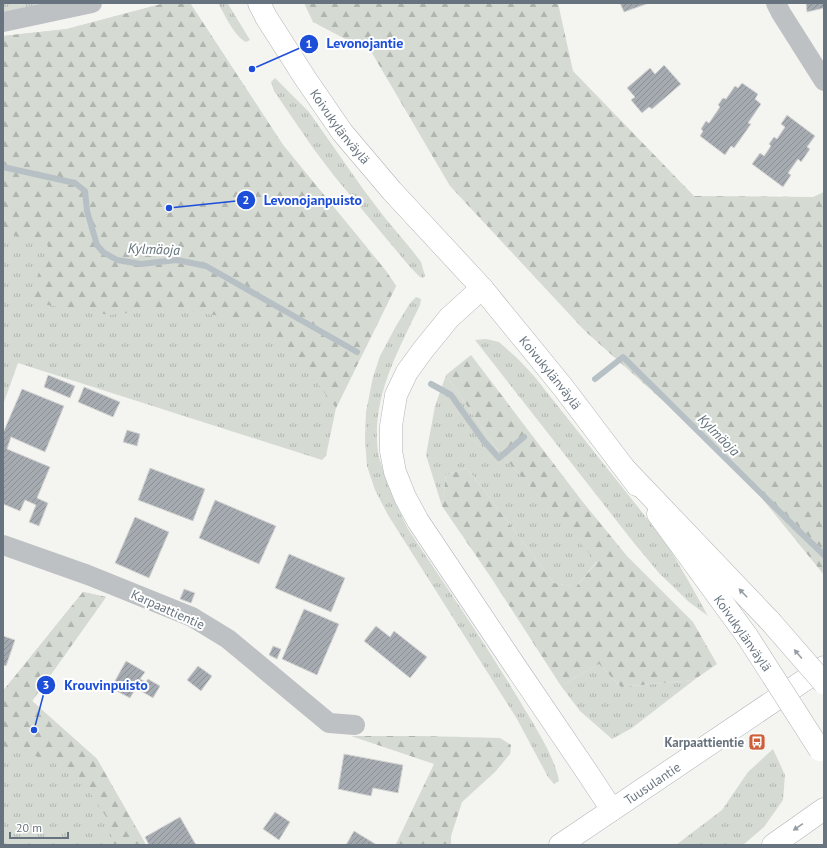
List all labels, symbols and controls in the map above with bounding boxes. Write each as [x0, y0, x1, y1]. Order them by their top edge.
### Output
callout: Levonojantie [299, 31, 412, 57]
text: Levonojantie [327, 34, 403, 52]
text: 1 [306, 36, 312, 51]
street label: Koivukylänväylä [306, 86, 374, 168]
callout: Levonojanpuisto [236, 187, 370, 213]
text: Levonojanpuisto [264, 191, 363, 209]
text: 2 [243, 192, 249, 207]
water label: Kylmäoja [128, 239, 181, 259]
street label: Koivukylänväylä [515, 333, 585, 413]
water label: Kylmäoja [694, 410, 744, 460]
street label: Karpaattientie [128, 586, 207, 633]
one-way arrow [739, 588, 748, 597]
street label: Koivukylänväylä [710, 592, 775, 675]
one-way arrow [794, 649, 803, 659]
callout: Krouvinpuisto [36, 672, 156, 698]
text: Krouvinpuisto [64, 676, 148, 694]
text: 3 [43, 677, 49, 692]
bus stop icon: Karpaattientie [747, 732, 767, 752]
place label: Karpaattientie [664, 734, 744, 751]
street label: Tuusulantie [621, 759, 684, 809]
scale bar [10, 814, 68, 840]
text: 20 m [16, 820, 42, 835]
one-way arrow [793, 823, 803, 831]

